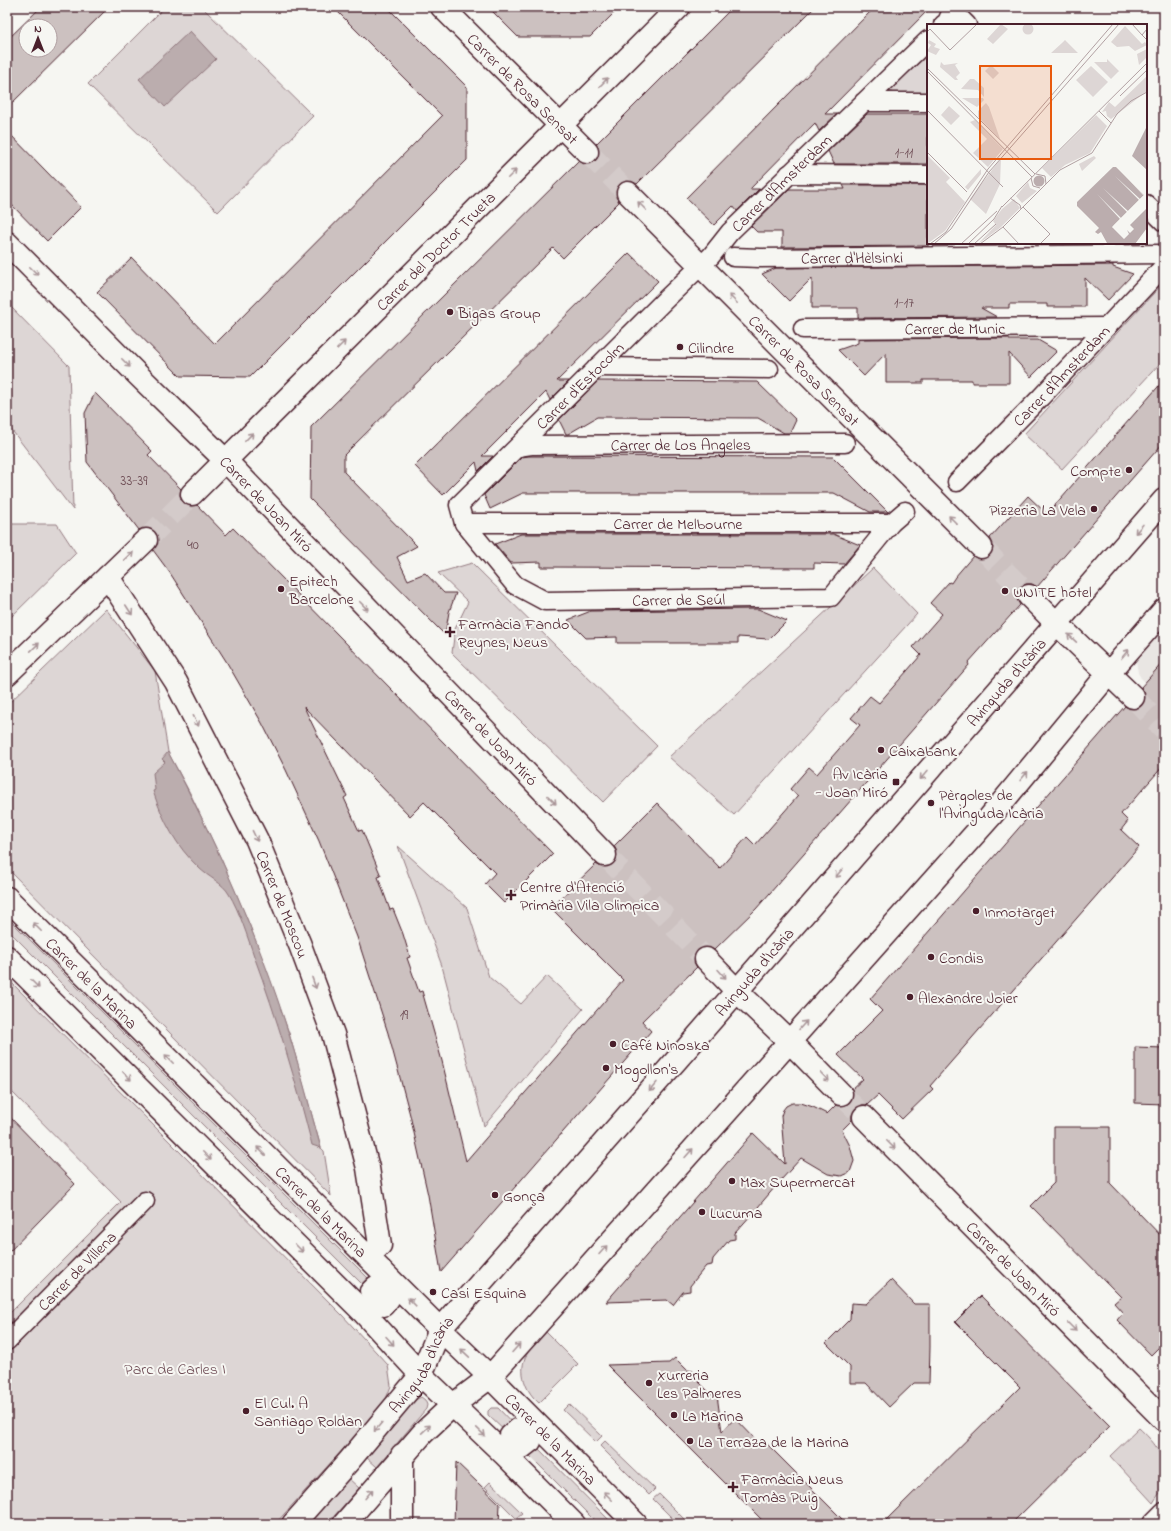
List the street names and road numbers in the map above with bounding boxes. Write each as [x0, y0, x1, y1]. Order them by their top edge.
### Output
street label: Carrer de Rosa Sensat [461, 28, 584, 151]
street label: Carrer d'Amsterdam [727, 129, 838, 239]
street label: Carrer del Doctor Trueta [371, 187, 502, 317]
street label: Carrer d'Hèlsinki [801, 247, 903, 272]
street label: Carrer de Rosa Sensat [742, 310, 865, 433]
street label: Carrer de Munic [905, 318, 1006, 342]
street label: Carrer d'Amsterdam [1008, 320, 1117, 433]
street label: Carrer d'Estocolm [531, 337, 630, 436]
street label: Carrer de Los Angeles [611, 434, 751, 458]
street label: Carrer de Joan Miró [213, 451, 318, 559]
street label: Carrer de Melbourne [613, 513, 743, 537]
street label: Carrer de Seúl [632, 588, 726, 614]
street label: Avinguda d'Icària [962, 633, 1053, 733]
street label: Carrer de Joan Miró [438, 685, 542, 792]
street label: Carrer de Moscou [249, 847, 314, 962]
street label: Avinguda d'Icària [710, 923, 801, 1022]
street label: Carrer de la Marina [39, 933, 142, 1036]
street label: Carrer de la Marina [269, 1161, 372, 1264]
street label: Carrer de Joan Miró [959, 1216, 1065, 1323]
street label: Carrer de Villena [33, 1226, 123, 1317]
street label: Avinguda d'Icària [384, 1311, 461, 1419]
street label: Carrer de la Marina [498, 1388, 601, 1492]

